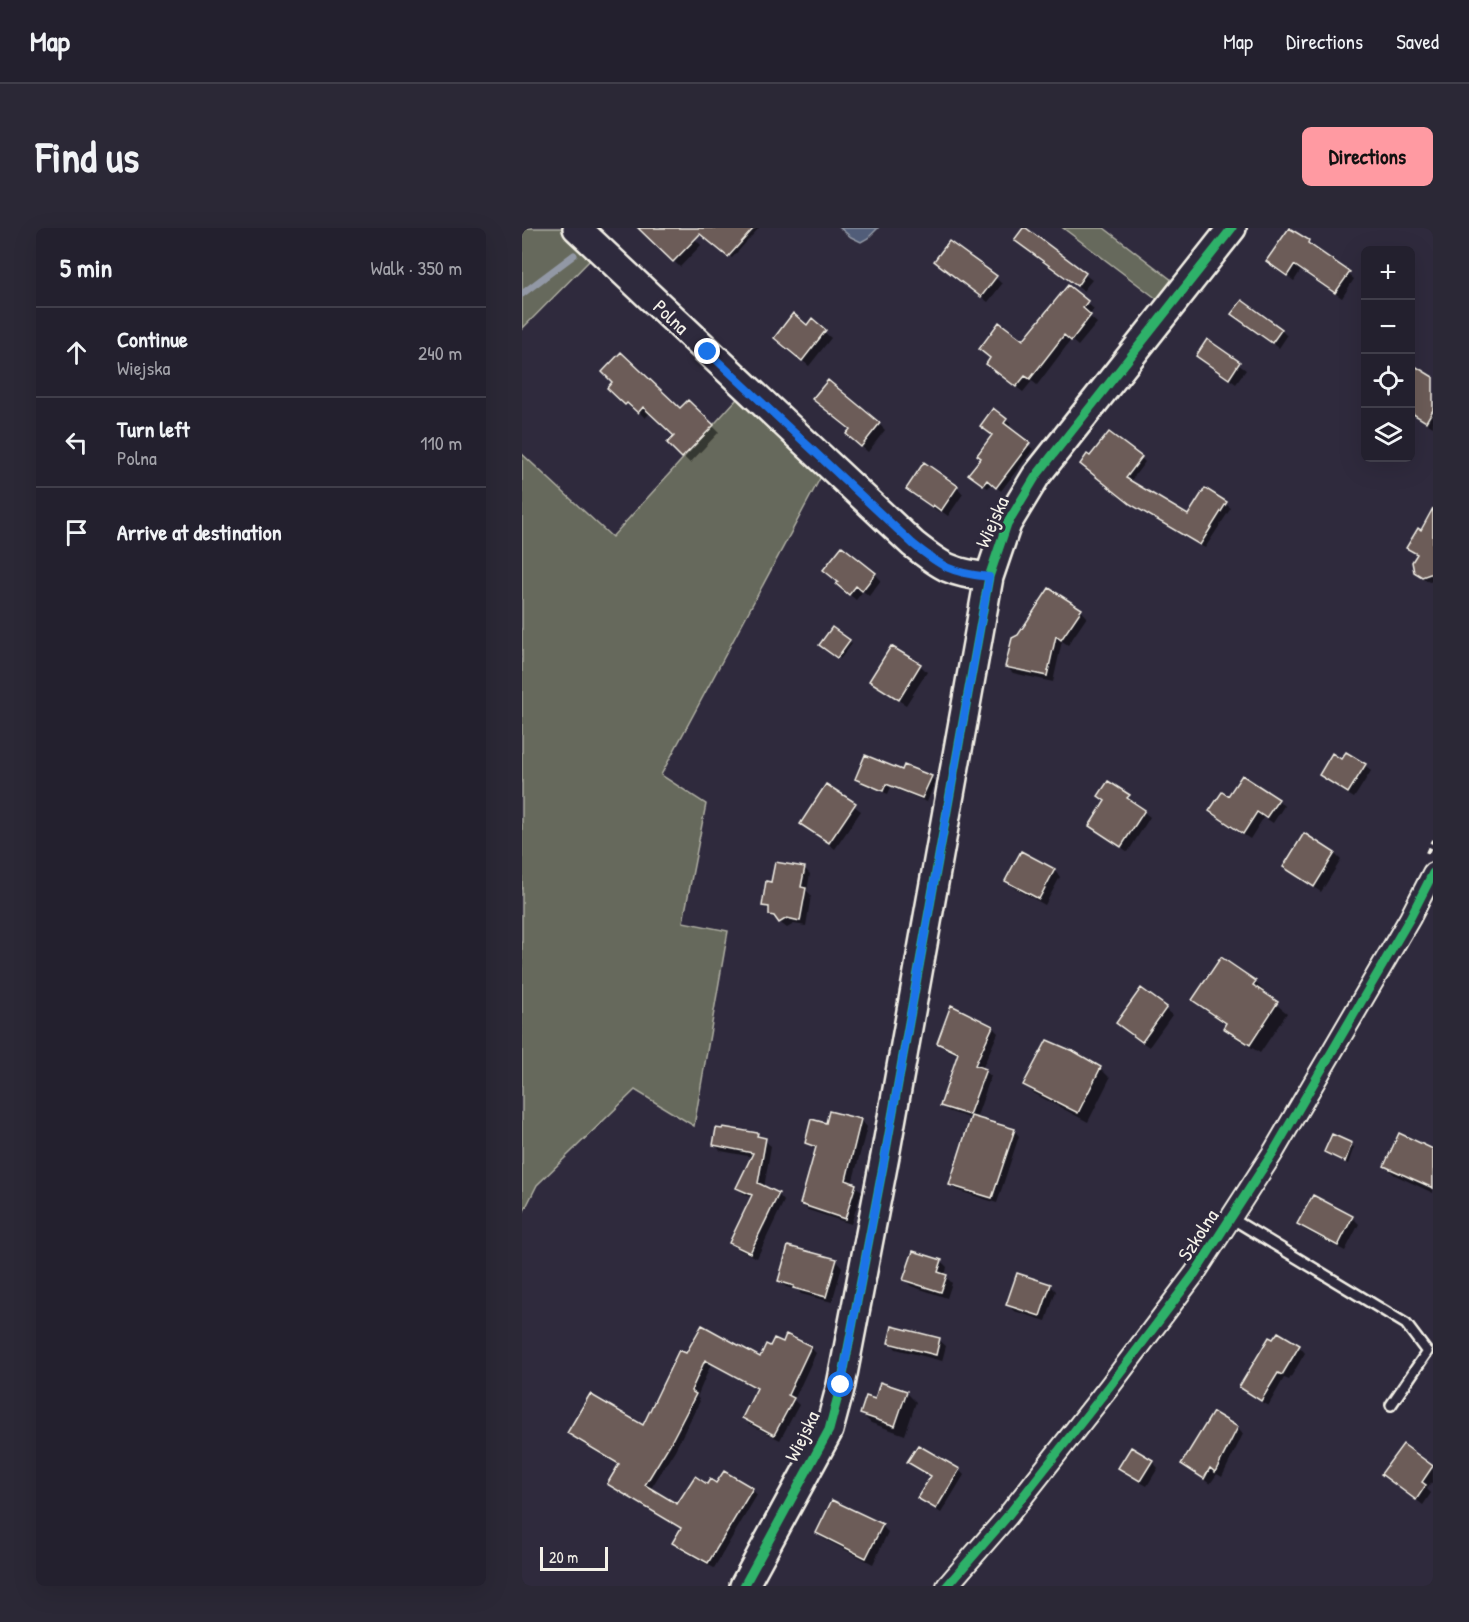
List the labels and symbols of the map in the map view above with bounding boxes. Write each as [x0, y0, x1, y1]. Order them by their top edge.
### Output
street label: Polna [648, 293, 695, 340]
route end [694, 338, 720, 364]
street label: Wiejska [968, 492, 1015, 552]
street label: Szkolna [1171, 1204, 1224, 1266]
route start [827, 1371, 853, 1397]
street label: Wiejska [778, 1406, 825, 1466]
scale bar [540, 1544, 608, 1572]

